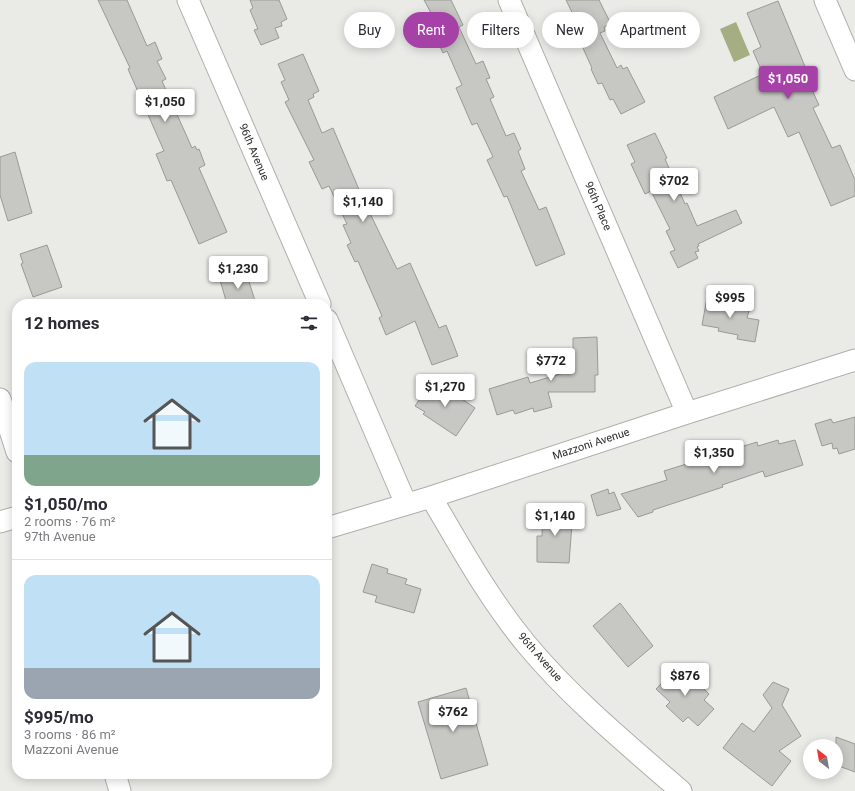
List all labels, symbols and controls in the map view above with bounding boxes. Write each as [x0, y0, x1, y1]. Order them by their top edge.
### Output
chip: Buy [344, 12, 395, 48]
chip: Rent [403, 12, 459, 48]
chip: Filters [467, 12, 534, 48]
chip: New [542, 12, 598, 48]
chip: Apartment [606, 12, 700, 48]
pin: $1,050 [755, 66, 821, 100]
text: $1,050 [768, 71, 808, 86]
pin: $1,050 [132, 89, 198, 123]
text: $1,050 [145, 94, 185, 109]
street label: 96th Avenue [236, 122, 272, 183]
pin: $702 [650, 168, 698, 202]
text: $702 [659, 173, 689, 188]
street label: 96th Place [582, 180, 614, 233]
pin: $1,140 [330, 189, 396, 223]
text: $1,140 [343, 194, 383, 209]
pin: $1,230 [205, 256, 271, 290]
text: $1,230 [218, 261, 258, 276]
pin: $995 [706, 285, 754, 319]
text: $995 [715, 290, 745, 305]
icon: filters [298, 312, 320, 334]
text: 12 homes [24, 313, 100, 333]
pin: $772 [527, 348, 575, 382]
text: $772 [536, 353, 566, 368]
pin: $1,270 [412, 374, 478, 408]
text: $1,270 [425, 379, 465, 394]
icon: home [136, 388, 208, 460]
street label: Mazzoni Avenue [551, 425, 631, 463]
pin: $1,350 [681, 440, 747, 474]
text: $1,350 [694, 445, 734, 460]
text: $1,050/mo [24, 494, 108, 514]
pin: $1,140 [522, 503, 588, 537]
text: $1,140 [535, 508, 575, 523]
text: 2 rooms · 76 m² [24, 514, 116, 529]
text: 97th Avenue [24, 529, 96, 544]
icon: home [136, 601, 208, 673]
street label: 96th Avenue [515, 630, 565, 684]
pin: $876 [661, 663, 709, 697]
text: $876 [670, 668, 700, 683]
pin: $762 [429, 699, 477, 733]
text: $762 [438, 704, 468, 719]
text: $995/mo [24, 707, 94, 727]
text: 3 rooms · 86 m² [24, 727, 116, 742]
north arrow [803, 739, 843, 779]
map controls [803, 739, 843, 779]
text: Mazzoni Avenue [24, 742, 119, 757]

